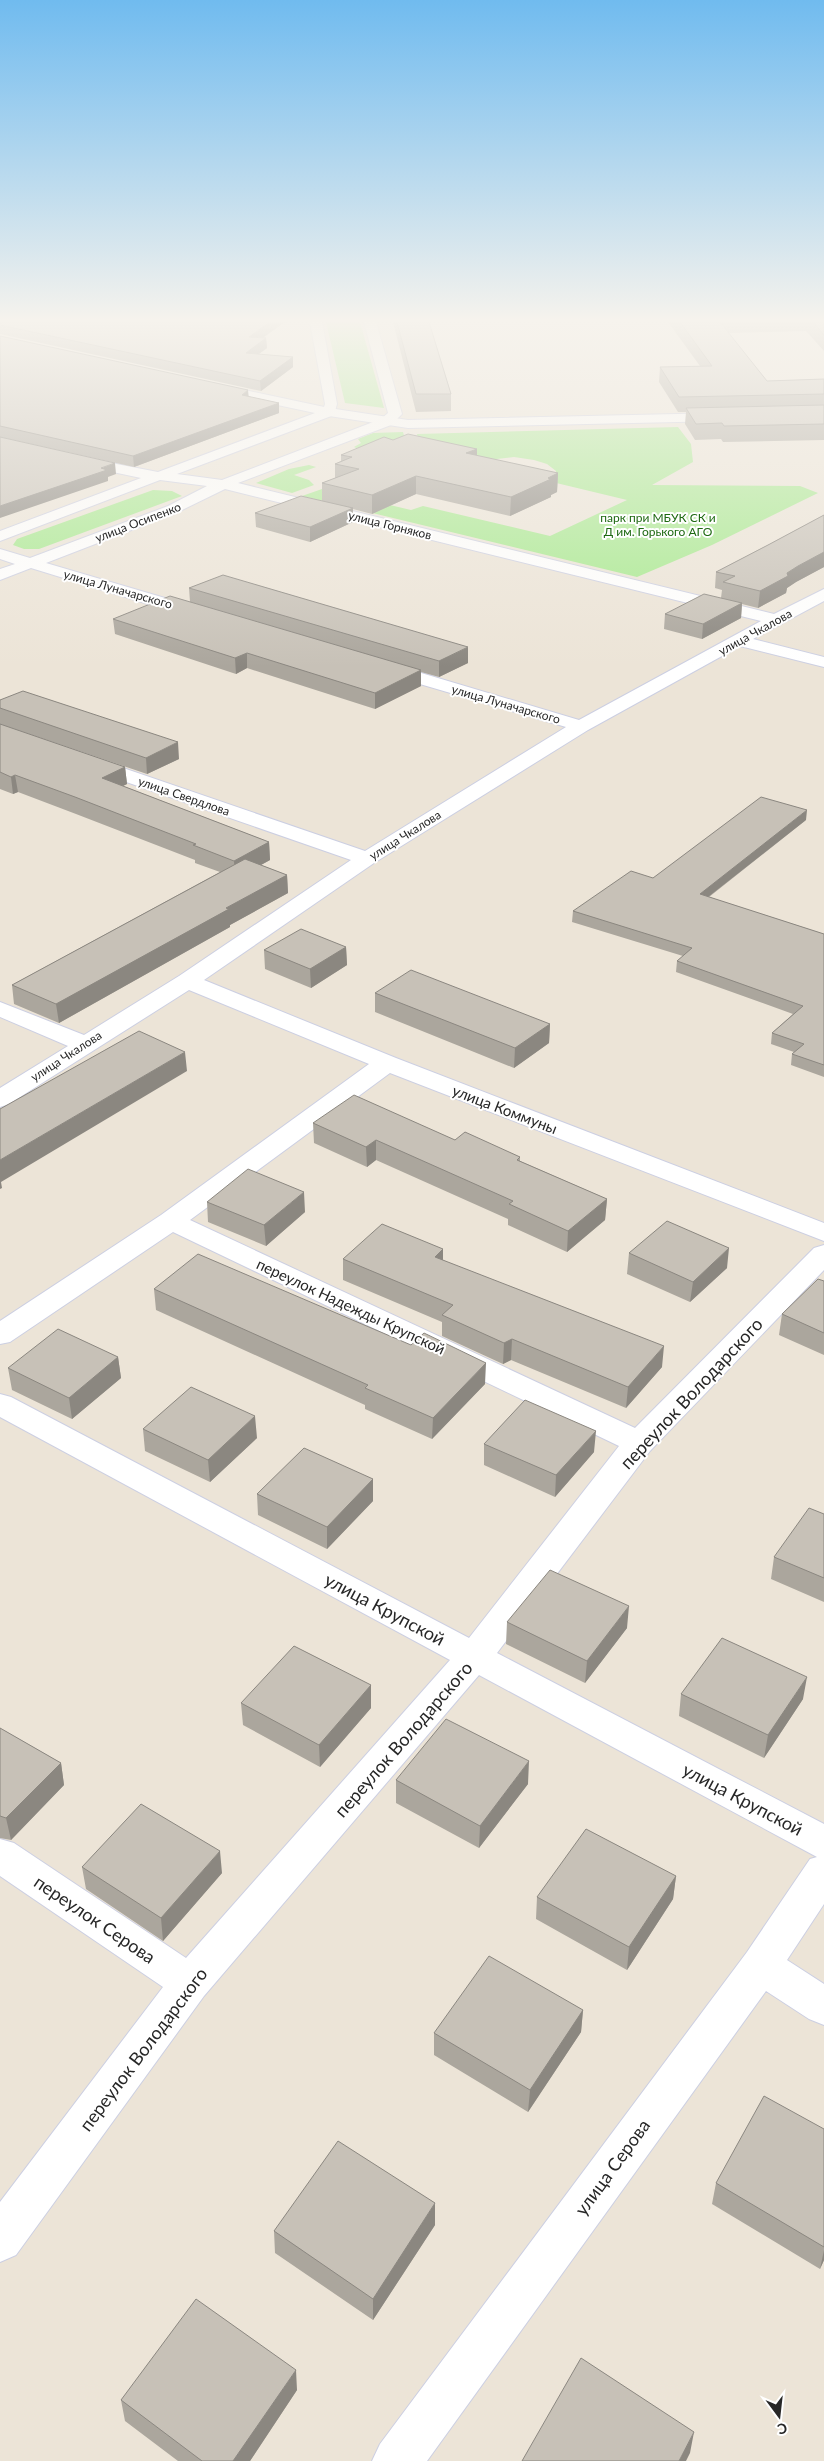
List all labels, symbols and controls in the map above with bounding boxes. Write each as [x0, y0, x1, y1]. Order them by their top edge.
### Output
street label: улица Осипенко [93, 499, 183, 545]
street label: улица Горняков [347, 507, 433, 543]
park label: парк при МБУК СК и Д им. Горького АГО [600, 510, 716, 539]
street label: улица Луначарского [62, 566, 174, 612]
street label: улица Чкалова [716, 606, 794, 658]
street label: улица Луначарского [450, 681, 562, 727]
street label: улица Свердлова [136, 773, 232, 819]
street label: улица Чкалова [366, 807, 444, 863]
street label: улица Чкалова [28, 1027, 104, 1085]
street label: улица Коммуны [450, 1081, 560, 1137]
street label: переулок Надежды Крупской [254, 1254, 448, 1358]
street label: переулок Володарского [615, 1313, 767, 1473]
street label: улица Крупской [321, 1568, 449, 1650]
street label: переулок Володарского [329, 1657, 477, 1821]
street label: улица Крупской [679, 1758, 807, 1840]
street label: переулок Серова [30, 1870, 160, 1968]
street label: переулок Володарского [74, 1963, 212, 2135]
street label: улица Серова [570, 2115, 654, 2219]
north arrow [754, 2391, 804, 2441]
text: С [775, 2420, 789, 2439]

